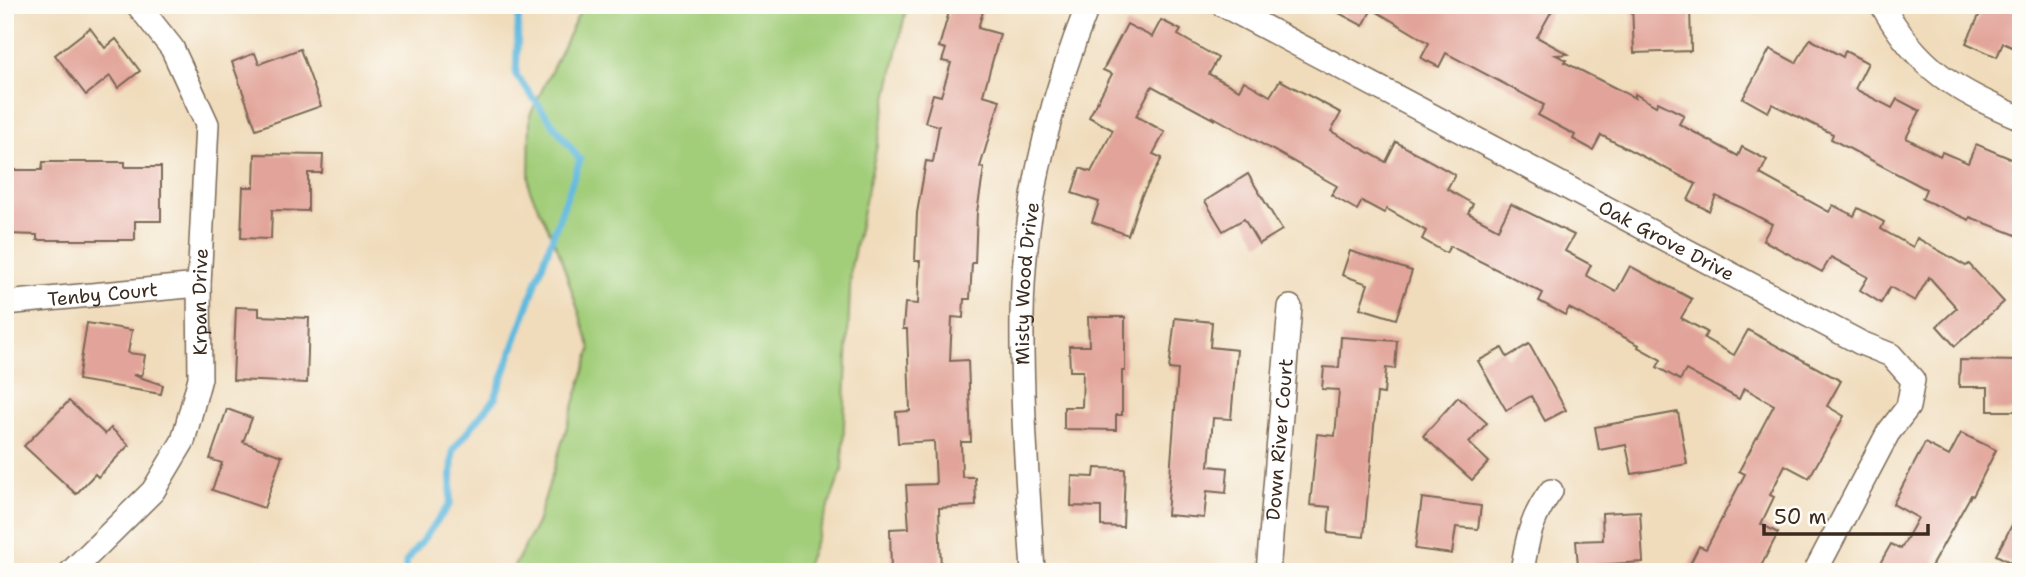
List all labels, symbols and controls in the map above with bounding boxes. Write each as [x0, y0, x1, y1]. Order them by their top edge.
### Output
street label: Oak Grove Drive [1594, 194, 1739, 287]
street label: Misty Wood Drive [1010, 200, 1045, 365]
street label: Krpan Drive [187, 248, 214, 356]
street label: Tenby Court [46, 277, 159, 312]
street label: Down River Court [1260, 357, 1299, 522]
scale bar [1764, 493, 1928, 537]
text: 50 m [1774, 503, 1827, 531]

